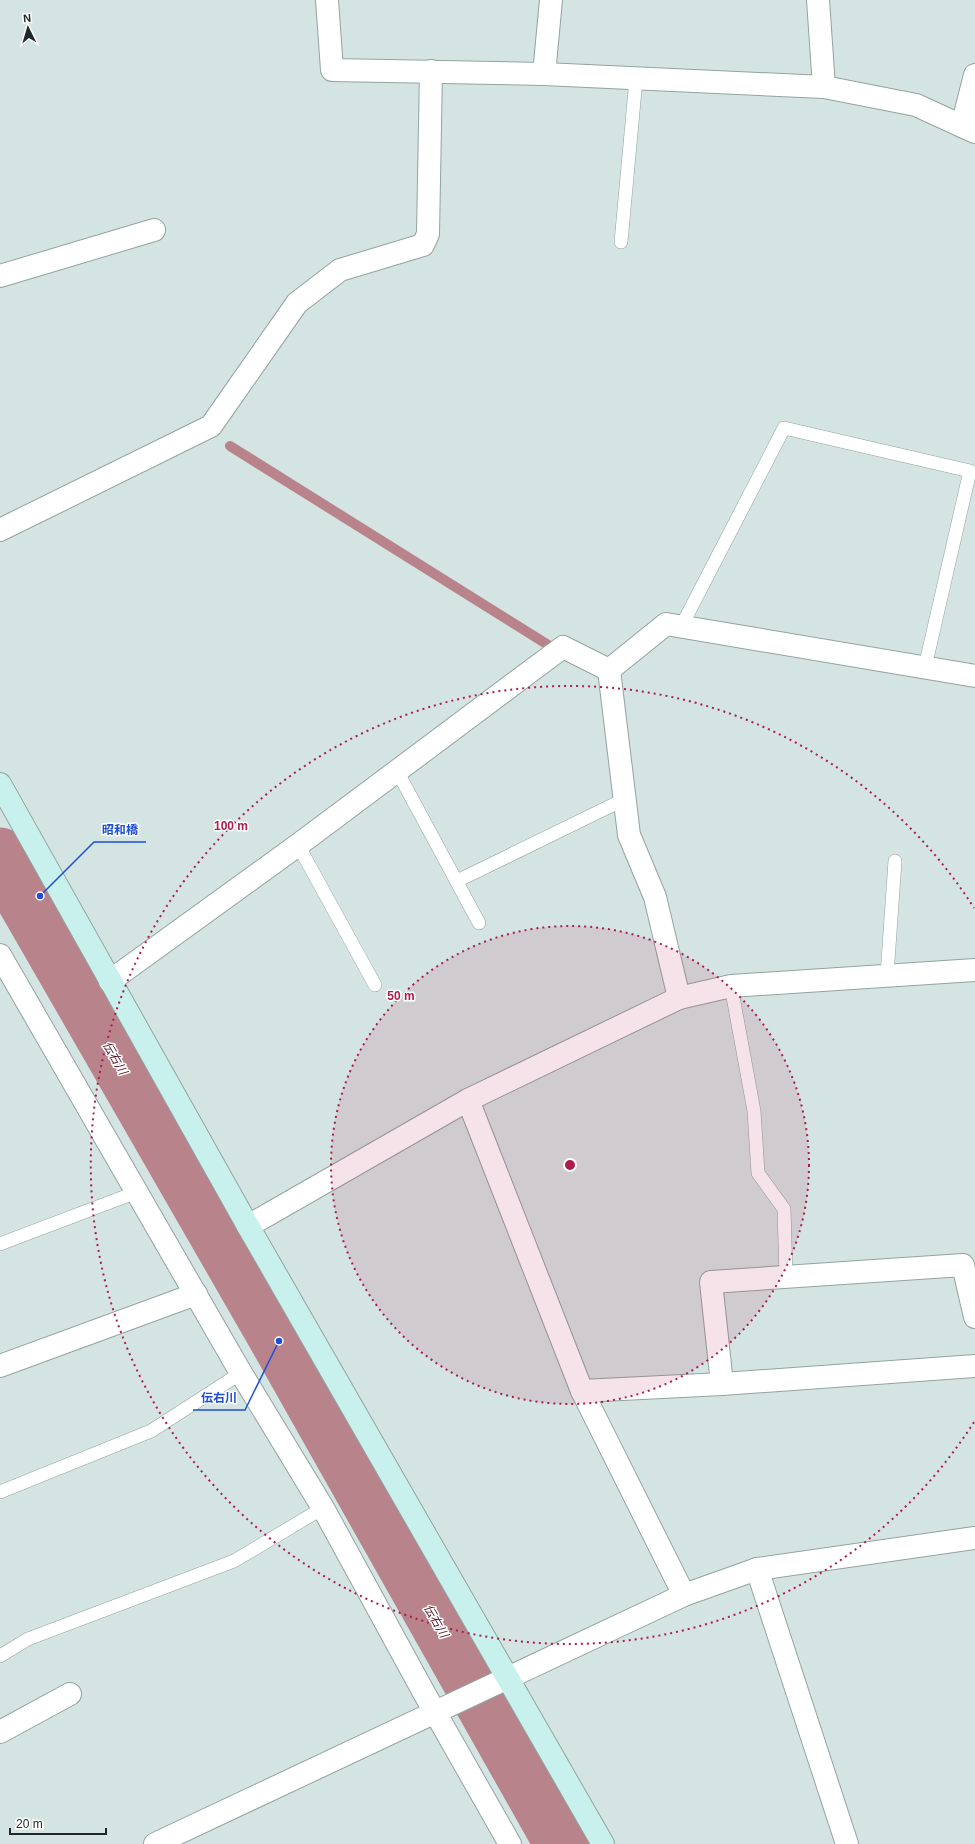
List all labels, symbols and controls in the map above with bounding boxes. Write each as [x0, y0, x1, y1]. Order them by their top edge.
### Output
north arrow [8, 8, 48, 48]
text: N [23, 12, 32, 24]
callout: 昭和橋 [94, 818, 146, 842]
text: 100 m [214, 819, 248, 833]
text: 昭和橋 [102, 823, 139, 837]
text: 50 m [387, 989, 415, 1003]
water label: 伝右川 [100, 1039, 131, 1079]
centre of rings [563, 1158, 577, 1172]
callout: 伝右川 [193, 1386, 245, 1410]
text: 伝右川 [201, 1391, 237, 1405]
water label: 伝右川 [421, 1602, 452, 1642]
scale bar [10, 1810, 106, 1836]
text: 20 m [16, 1817, 43, 1831]

